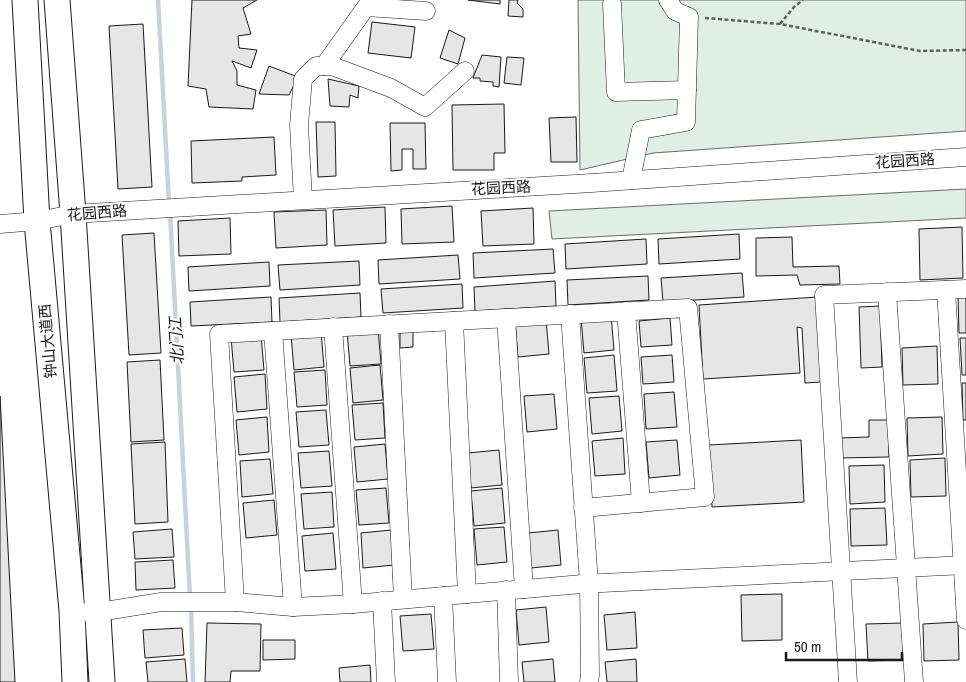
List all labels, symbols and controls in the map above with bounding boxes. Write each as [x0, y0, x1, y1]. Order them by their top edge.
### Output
street label: 花园西路 [874, 148, 936, 173]
street label: 花园西路 [470, 175, 531, 200]
street label: 花园西路 [66, 199, 128, 226]
street label: 钟山大道西 [34, 303, 61, 379]
water label: 北门江 [164, 314, 188, 366]
scale bar [786, 630, 902, 662]
text: 50 m [794, 636, 821, 657]

